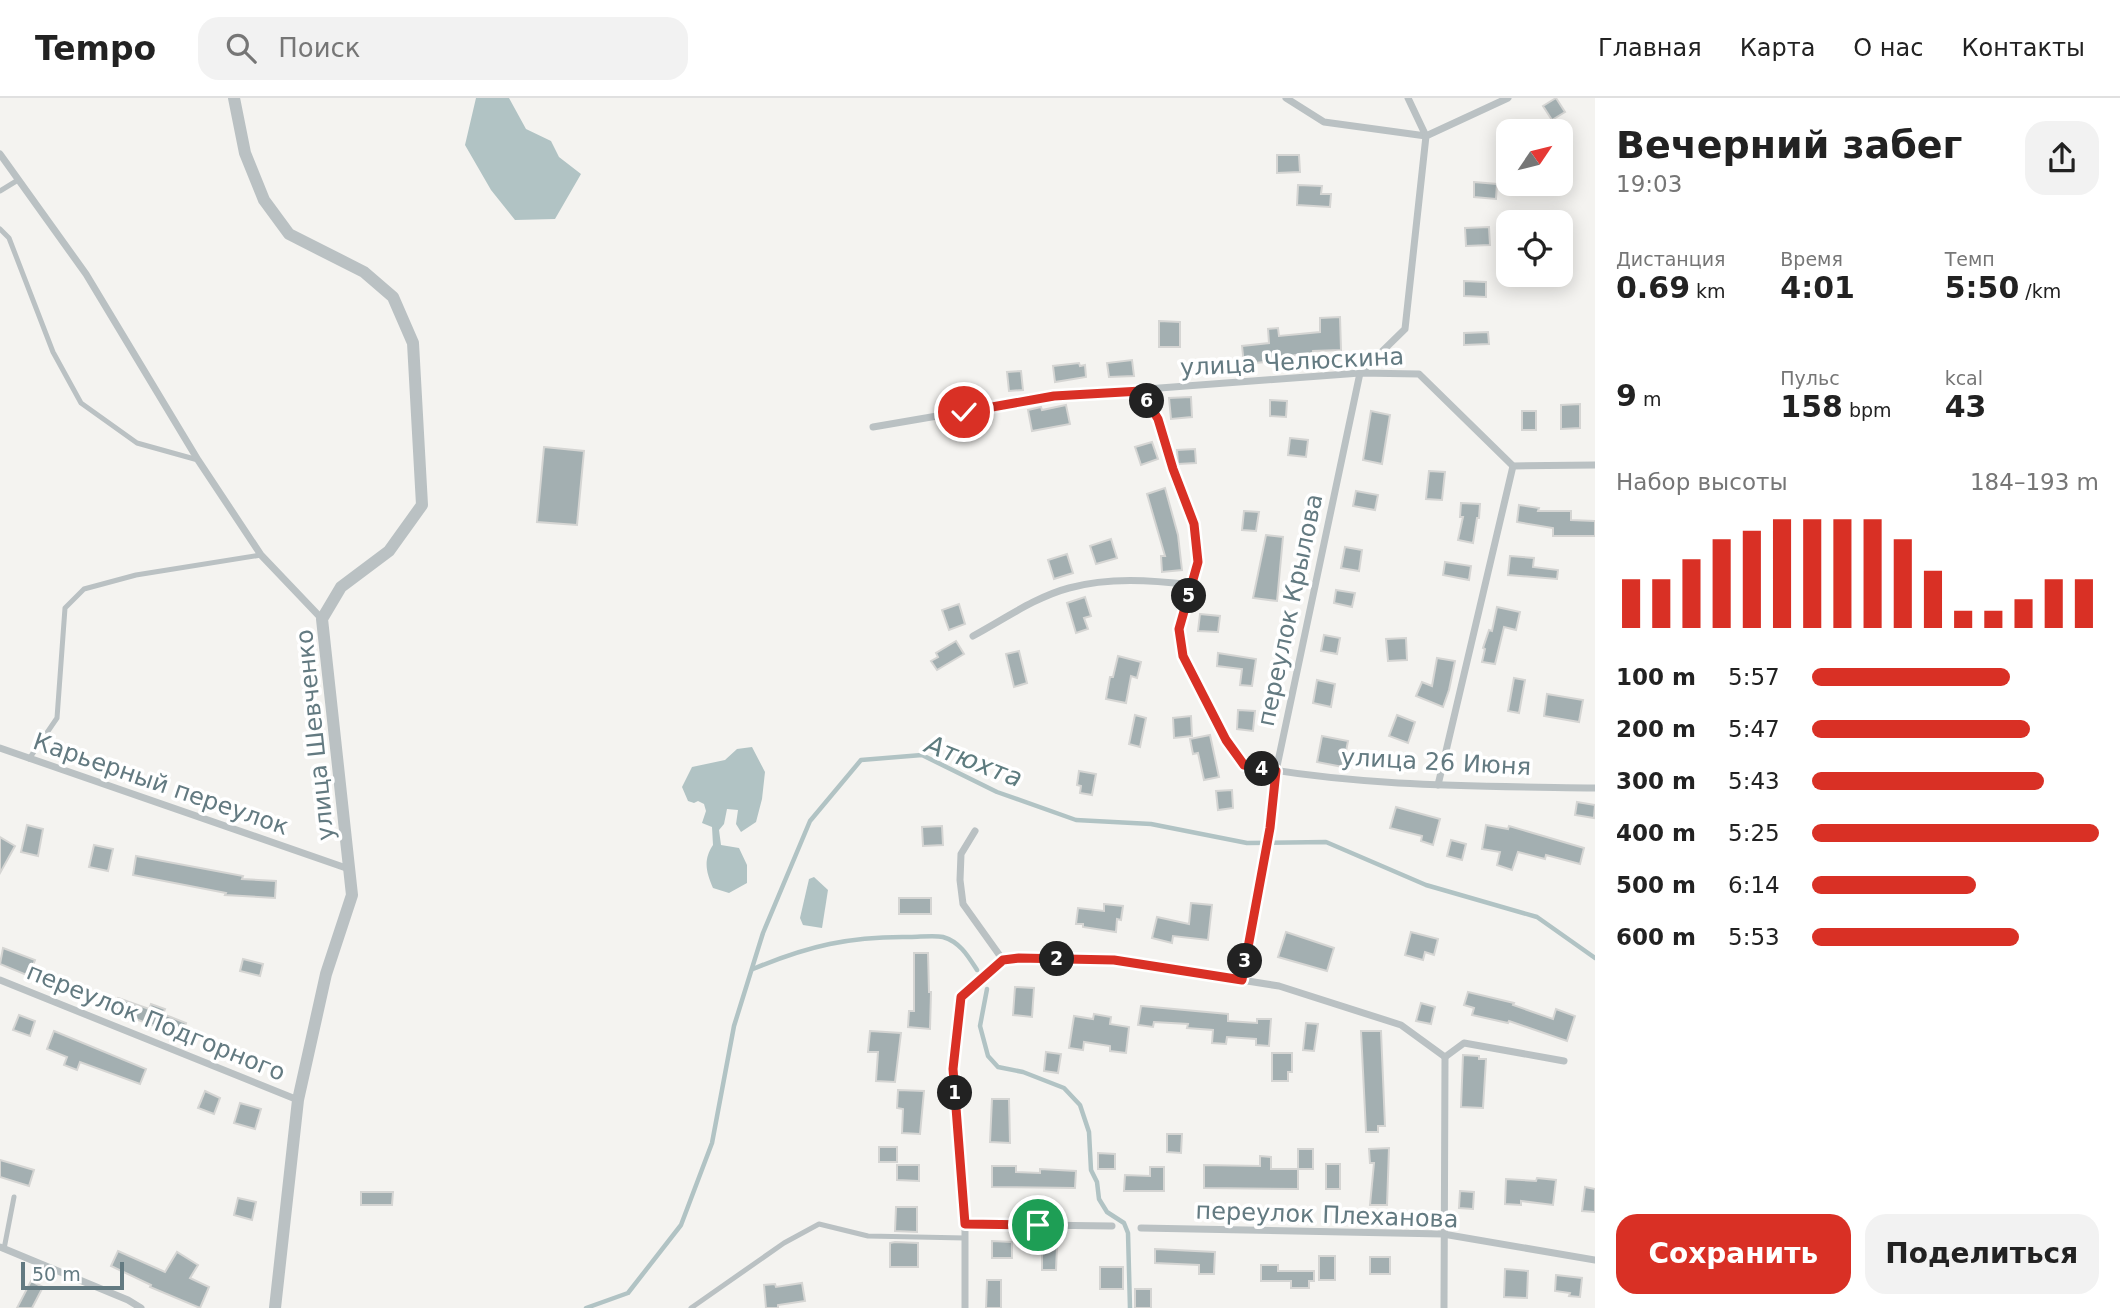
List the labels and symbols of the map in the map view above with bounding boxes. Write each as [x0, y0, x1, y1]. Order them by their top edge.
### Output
north arrow [1496, 119, 1573, 196]
street label: улица Челюскина [1179, 342, 1405, 382]
pin [934, 382, 994, 442]
pin: 6 [1130, 384, 1164, 418]
street label: переулок Крылова [1252, 491, 1328, 729]
pin: 5 [1172, 578, 1206, 614]
street label: улица Шевченко [290, 628, 340, 842]
street label: Карьерный переулок [30, 727, 292, 841]
water label: Атюхта [919, 728, 1027, 793]
street label: улица 26 Июня [1340, 743, 1532, 781]
pin: 4 [1244, 752, 1280, 786]
pin: 2 [1040, 942, 1074, 976]
pin: 3 [1228, 944, 1262, 978]
street label: переулок Подгорного [23, 957, 289, 1087]
pin: 1 [937, 1076, 972, 1110]
pin [1008, 1195, 1068, 1255]
street label: переулок Плеханова [1195, 1196, 1459, 1234]
scale bar [21, 1259, 124, 1291]

